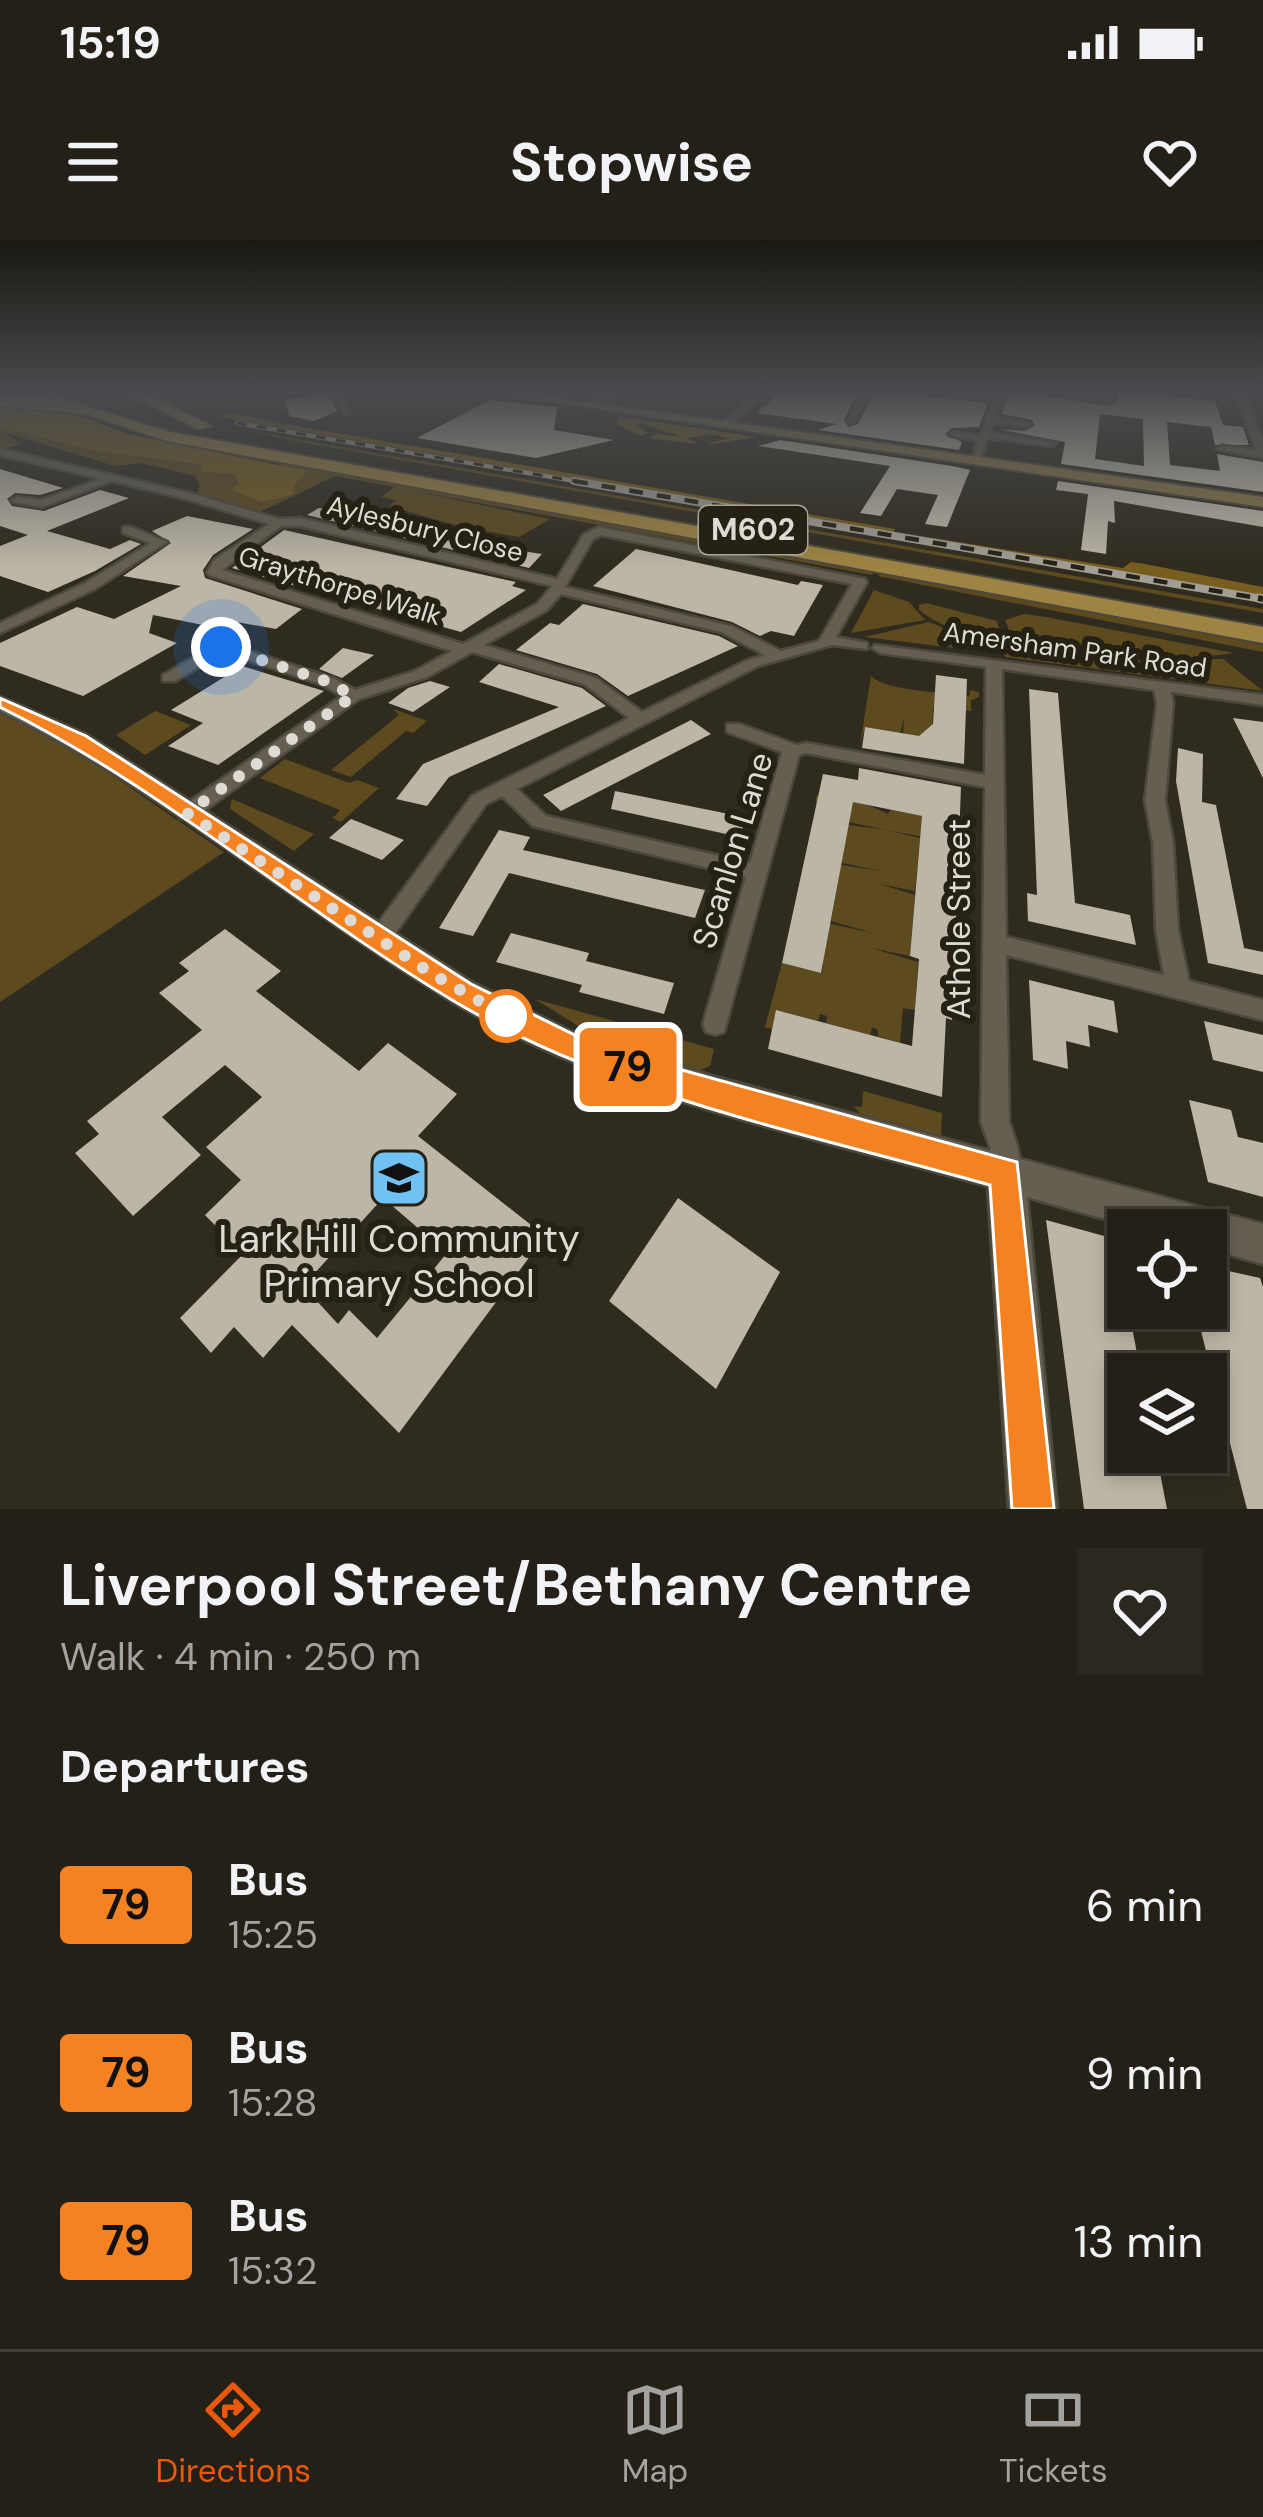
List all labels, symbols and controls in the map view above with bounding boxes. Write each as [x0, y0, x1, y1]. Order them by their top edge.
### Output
text: 15:19 [60, 13, 161, 72]
text: Stopwise [510, 127, 753, 198]
icon: menu [60, 129, 126, 195]
icon: heart [1137, 129, 1203, 195]
street label: Aylesbury Close [323, 487, 527, 570]
road number: M602 [699, 506, 807, 554]
street label: Graythorpe Walk [234, 538, 446, 633]
street label: Amersham Park Road [941, 614, 1209, 685]
your location [191, 617, 251, 677]
street label: Scanlon Lane [682, 747, 783, 953]
street label: Athole Street [937, 819, 980, 1019]
unlabelled marker [481, 991, 531, 1041]
line badge: 79 [574, 1028, 682, 1106]
text: 79 [604, 1039, 652, 1094]
school or university icon: Lark Hill Community Primary School [368, 1147, 430, 1209]
map controls [1107, 1209, 1227, 1473]
button: locate [1107, 1209, 1227, 1329]
place label: Lark Hill Community Primary School [218, 1213, 580, 1309]
button: layers [1107, 1353, 1227, 1473]
text: Liverpool Street/Bethany Centre [60, 1548, 972, 1623]
button: heart [1077, 1548, 1203, 1674]
text: Walk · 4 min · 250 m [60, 1631, 421, 1682]
text: Departures [60, 1737, 309, 1796]
text: Bus [228, 1850, 308, 1909]
text: 6 min [1086, 1876, 1203, 1935]
text: 79 [102, 1877, 150, 1932]
text: 15:25 [228, 1909, 318, 1960]
text: Bus [228, 2018, 308, 2077]
text: 9 min [1086, 2044, 1203, 2103]
text: 79 [102, 2045, 150, 2100]
text: 15:28 [228, 2077, 317, 2128]
text: Bus [228, 2186, 308, 2245]
text: 13 min [1074, 2212, 1203, 2271]
text: 79 [102, 2213, 150, 2268]
text: 15:32 [228, 2245, 317, 2296]
tab: Directions [155, 2377, 311, 2492]
tab: Map [622, 2377, 688, 2492]
tab: Tickets [999, 2377, 1108, 2492]

